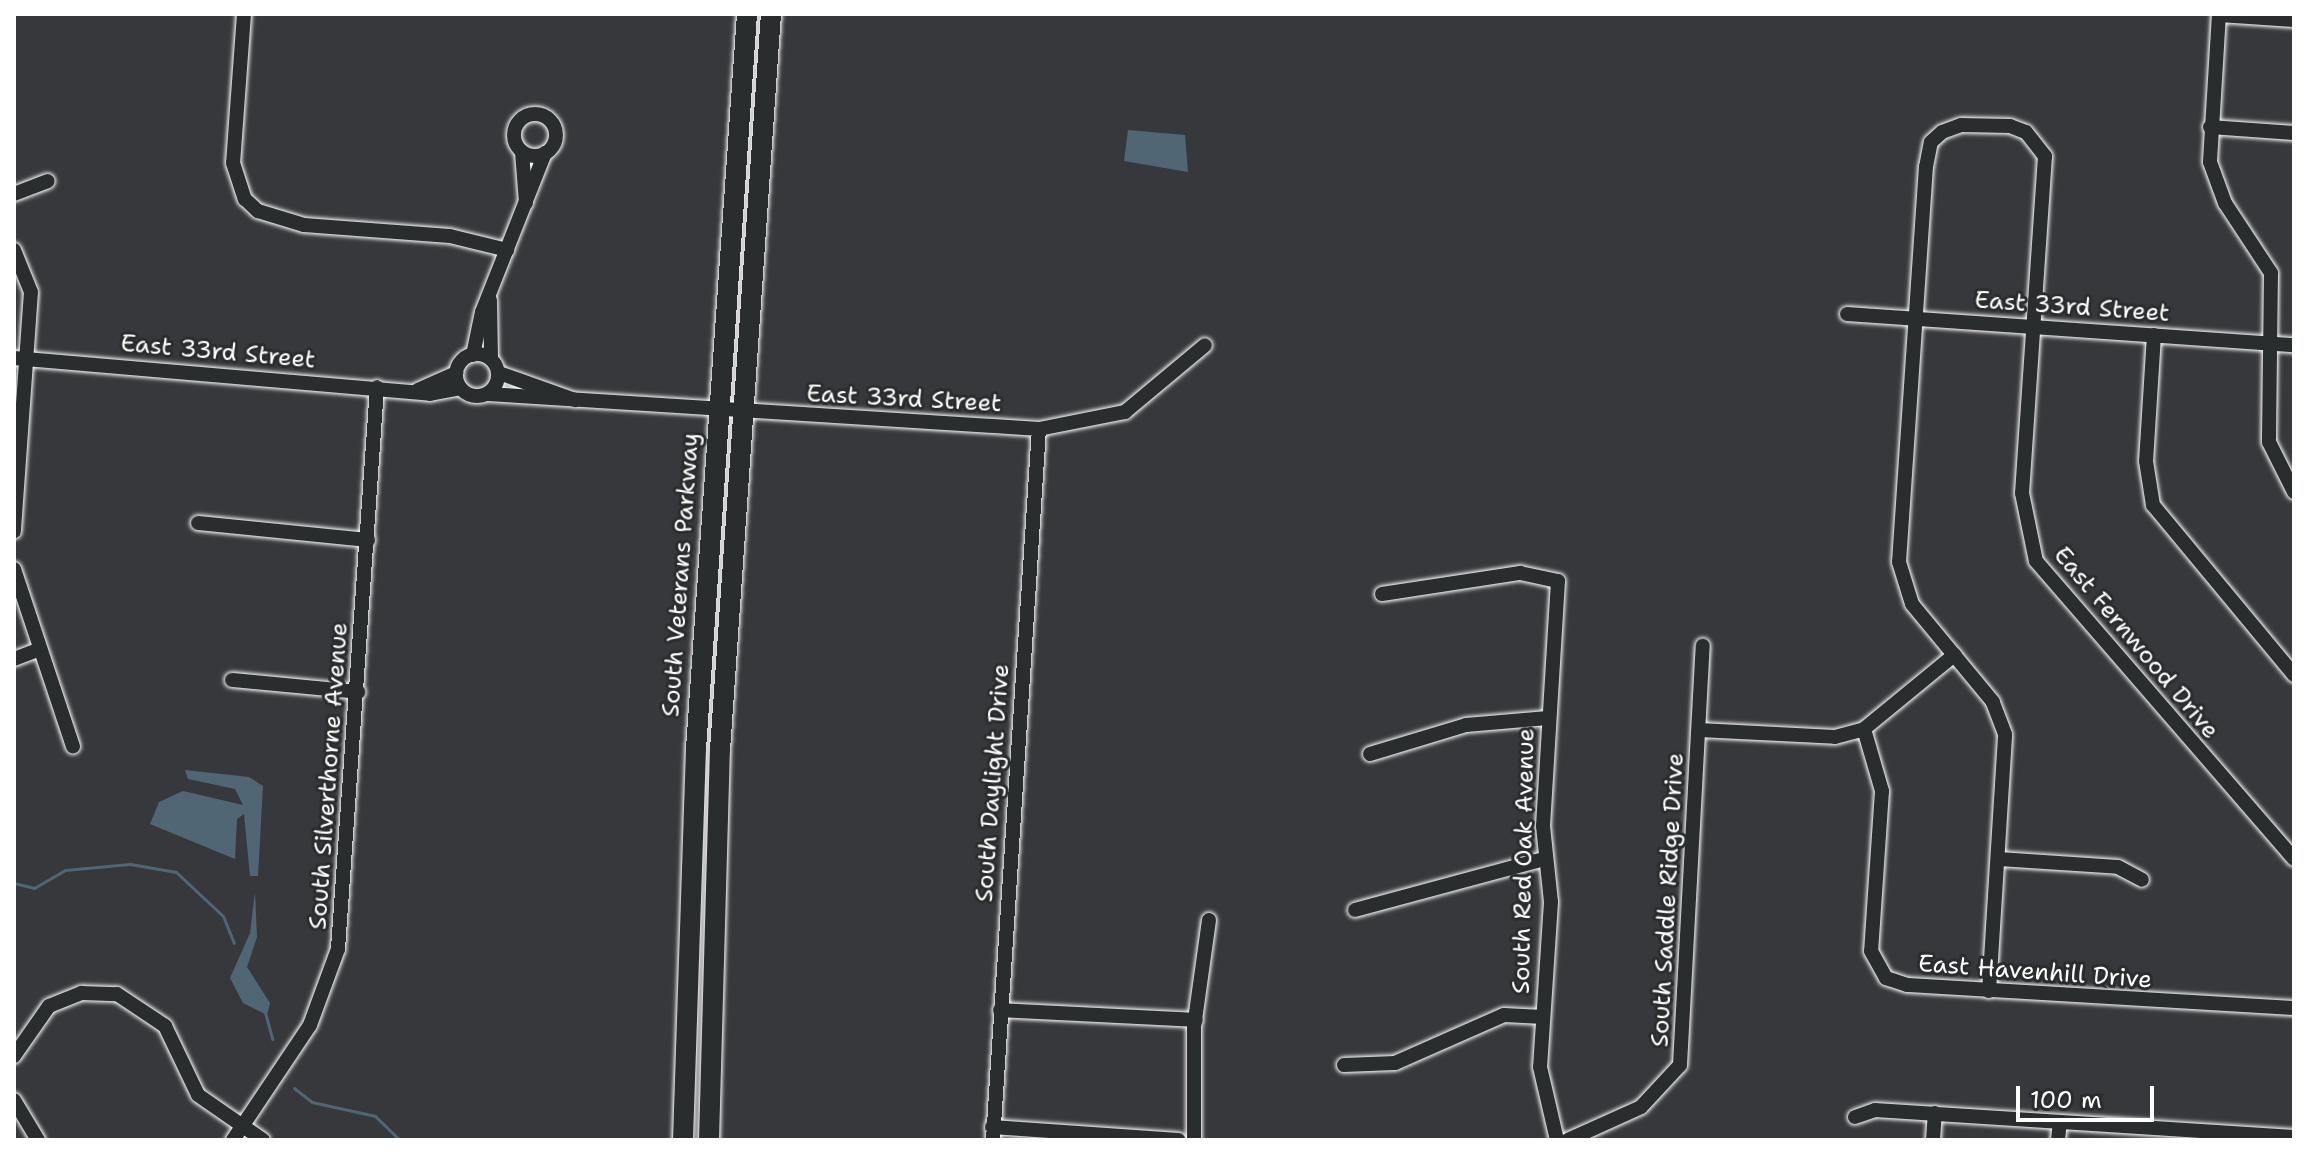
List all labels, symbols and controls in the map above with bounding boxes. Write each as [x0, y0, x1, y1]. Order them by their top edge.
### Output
street label: East 33rd Street [1974, 286, 2170, 328]
street label: East 33rd Street [119, 329, 317, 375]
street label: East 33rd Street [806, 380, 1002, 418]
street label: South Veterans Parkway [657, 432, 705, 718]
street label: East Fernwood Drive [2047, 541, 2225, 745]
street label: South Silverthorne Avenue [304, 621, 354, 931]
street label: South Daylight Drive [970, 663, 1016, 903]
street label: South Red Oak Avenue [1507, 728, 1541, 994]
street label: South Saddle Ridge Drive [1646, 752, 1690, 1048]
street label: East Havenhill Drive [1917, 949, 2153, 995]
scale bar [2020, 1070, 2158, 1120]
text: 100 m [2030, 1084, 2102, 1116]

